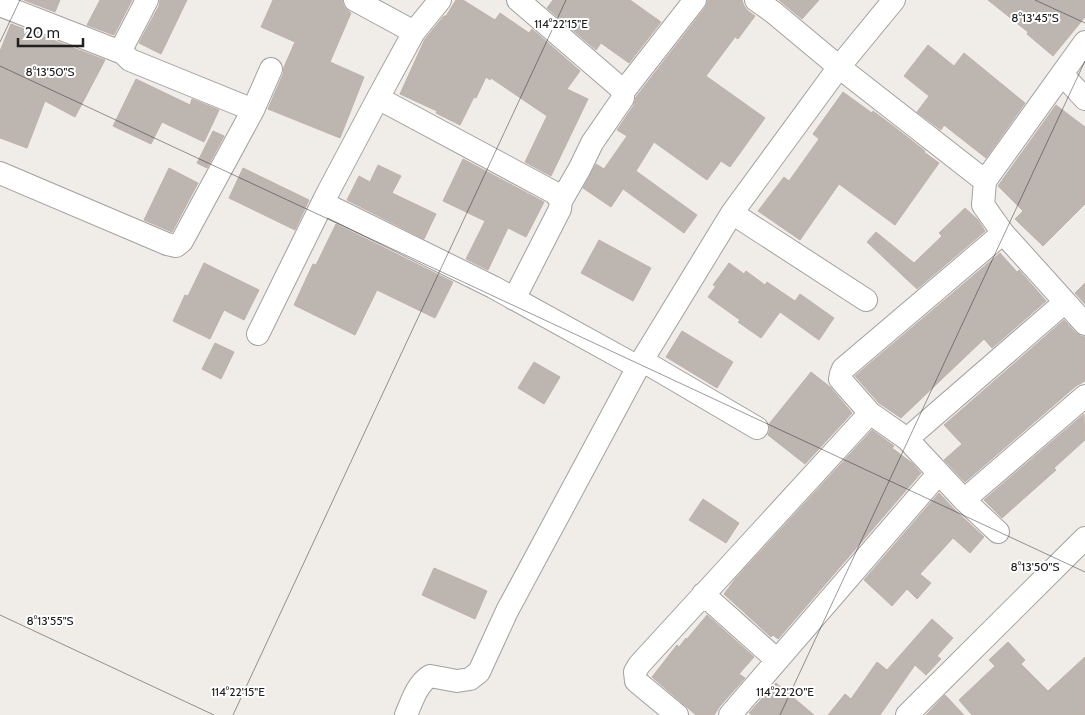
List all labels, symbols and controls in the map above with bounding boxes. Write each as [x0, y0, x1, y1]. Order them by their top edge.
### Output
text: 8°13'45"S [1011, 10, 1059, 25]
scale bar [18, 15, 82, 47]
text: 114°22'15"E [534, 16, 588, 31]
text: 20 m [25, 24, 60, 42]
text: 8°13'50"S [26, 64, 74, 79]
text: 8°13'50"S [1011, 559, 1059, 574]
text: 8°13'55"S [26, 613, 74, 628]
text: 114°22'15"E [211, 684, 265, 699]
text: 114°22'20"E [756, 684, 814, 699]

